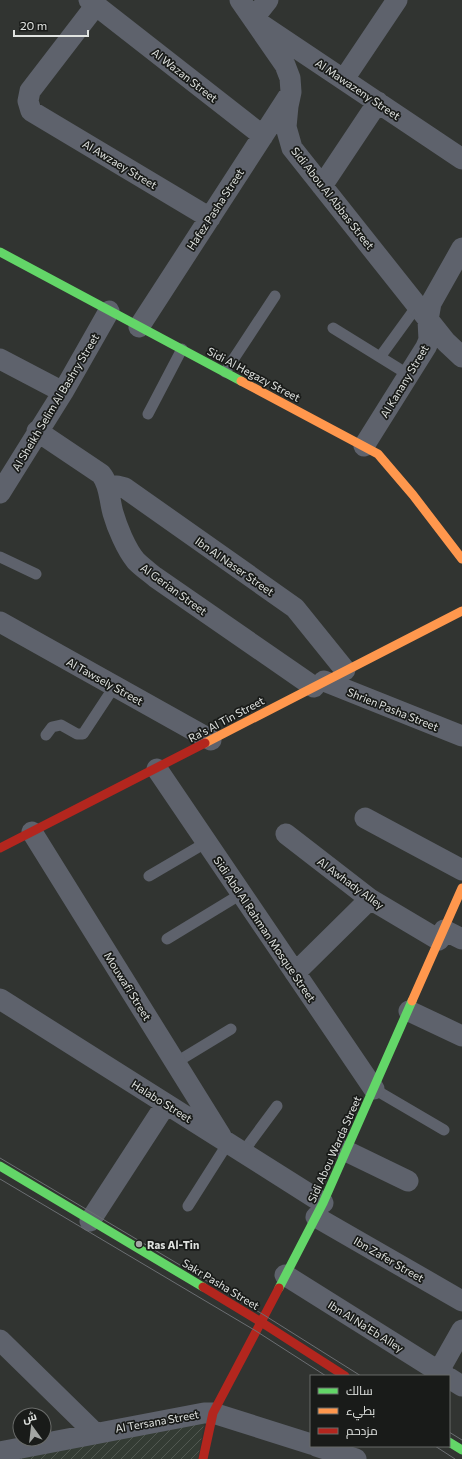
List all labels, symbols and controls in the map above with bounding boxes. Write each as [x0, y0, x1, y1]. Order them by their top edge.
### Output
scale bar [14, 12, 88, 38]
text: 20 m [20, 18, 47, 32]
street label: Al Wazan Street [150, 45, 221, 105]
street label: Al Mawazeny Street [313, 56, 403, 122]
street label: Al Awzaey Street [81, 137, 160, 192]
street label: Sidi Abou Al Abbas Street [289, 144, 377, 252]
street label: Hafez Pasha Street [184, 165, 246, 252]
street label: Al Sheikh Selim Al Bashry Street [9, 331, 101, 473]
street label: Al Kanany Street [377, 342, 431, 420]
street label: Sidi Al Hegazy Street [205, 344, 303, 404]
street label: Ibn Al Naser Street [193, 534, 277, 598]
street label: Al Gerian Street [138, 561, 210, 618]
street label: Al Tawsely Street [64, 655, 146, 708]
street label: Shrien Pasha Street [346, 685, 441, 733]
street label: Ra's Al Tin Street [186, 693, 267, 745]
street label: Sidi Abd Al Rahman Mosque Street [211, 854, 319, 1004]
street label: Al Awhady Alley [315, 854, 387, 912]
street label: Mouwafi Street [102, 949, 154, 1023]
street label: Halabo Street [129, 1077, 195, 1125]
street label: Sidi Abou Warda Street [305, 1093, 364, 1204]
street label: Ibn Zafer Street [352, 1234, 427, 1285]
place label: Ras Al-Tin [147, 1238, 199, 1251]
marker: Ras Al-Tin [134, 1239, 144, 1249]
street label: Sakr Pasha Street [180, 1256, 262, 1312]
street label: Ibn Al Na'Eb Alley [326, 1298, 406, 1355]
legend [310, 1375, 450, 1447]
text: سالك [346, 1383, 373, 1397]
text: بطيء [346, 1403, 375, 1421]
north arrow [12, 1407, 52, 1447]
street label: Al Tersana Street [114, 1407, 200, 1435]
text: ش [21, 1409, 38, 1426]
text: مزدحم [346, 1423, 378, 1439]

